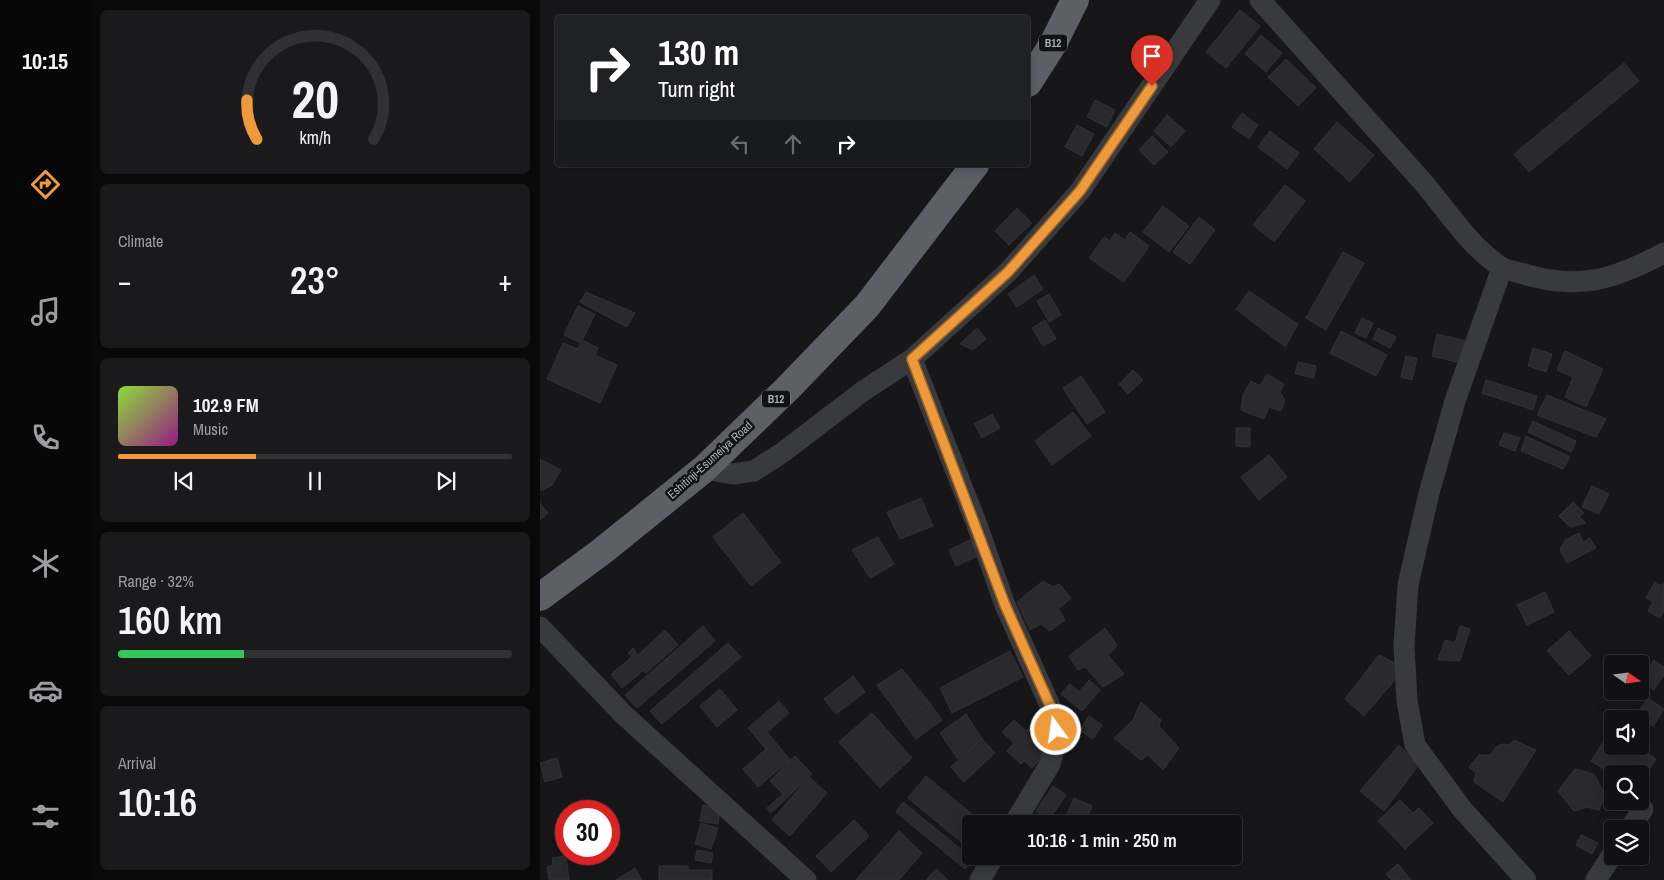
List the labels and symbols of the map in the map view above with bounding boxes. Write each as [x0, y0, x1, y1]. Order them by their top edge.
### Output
road number: B12 [1039, 34, 1067, 52]
pin [1131, 35, 1173, 86]
road number: B12 [762, 390, 790, 408]
street label: Eshitinji-Esumeiya Road [664, 418, 756, 502]
north arrow [1604, 655, 1649, 700]
position arrow [1029, 703, 1081, 755]
speed limit sign: 30 [555, 800, 620, 865]

